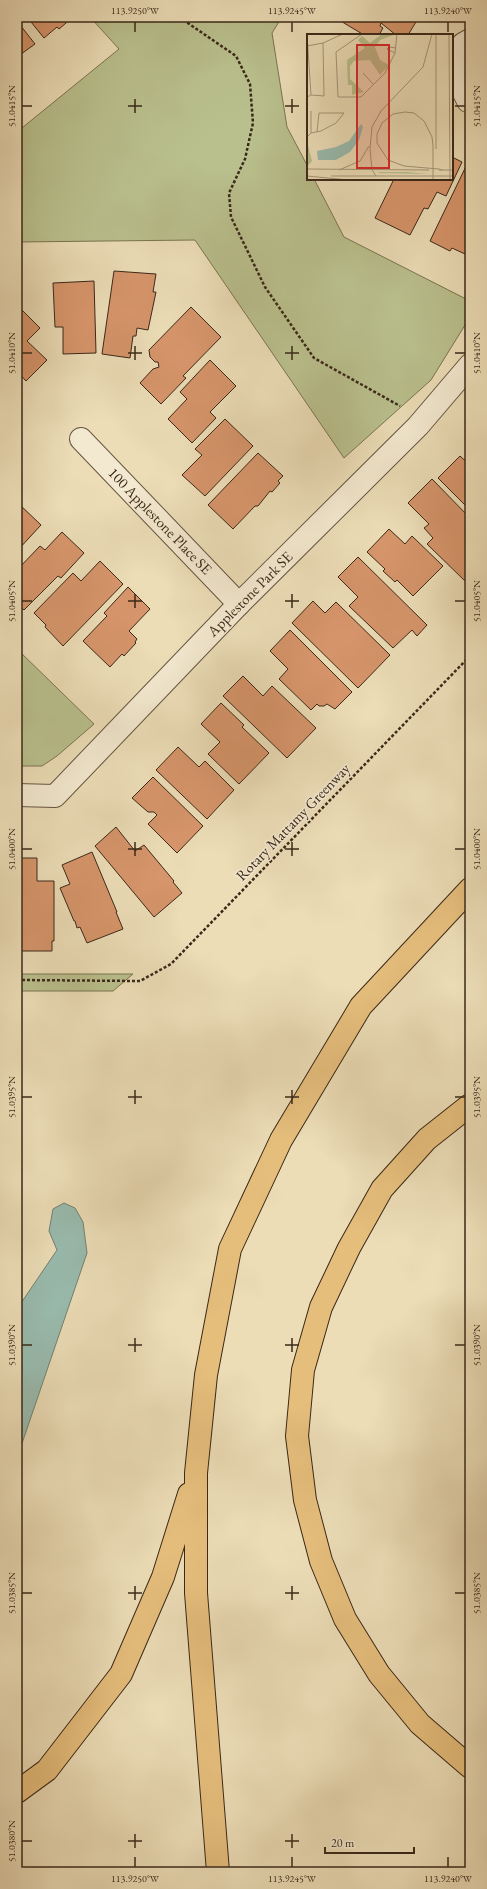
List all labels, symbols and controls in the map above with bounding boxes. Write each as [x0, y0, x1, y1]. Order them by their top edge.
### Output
text: 113.9250°W [111, 4, 160, 17]
text: 113.9245°W [268, 4, 317, 17]
text: 113.9240°W [424, 4, 473, 17]
inset map [307, 34, 453, 180]
text: 51.0415°N [5, 85, 18, 127]
text: 51.0415°N [470, 85, 483, 127]
text: 51.0410°N [5, 332, 18, 374]
text: 51.0410°N [470, 332, 483, 374]
street label: 100 Applestone Place SE [104, 463, 217, 579]
street label: Applestone Park SE [202, 547, 297, 641]
text: 51.0405°N [5, 580, 18, 622]
text: 51.0405°N [470, 580, 483, 622]
street label: Rotary Mattamy Greenway [232, 759, 354, 884]
text: 51.0400°N [5, 828, 18, 870]
text: 51.0400°N [470, 828, 483, 870]
text: 51.0395°N [5, 1076, 18, 1118]
text: 51.0395°N [470, 1076, 483, 1118]
text: 51.0390°N [5, 1324, 18, 1366]
text: 51.0390°N [470, 1324, 483, 1366]
text: 51.0385°N [5, 1572, 18, 1614]
text: 51.0385°N [470, 1572, 483, 1614]
text: 51.0380°N [5, 1820, 18, 1862]
scale bar [325, 1829, 414, 1855]
text: 20 m [331, 1835, 355, 1851]
text: 113.9250°W [111, 1872, 160, 1885]
text: 113.9245°W [268, 1872, 317, 1885]
text: 113.9240°W [424, 1872, 473, 1885]

